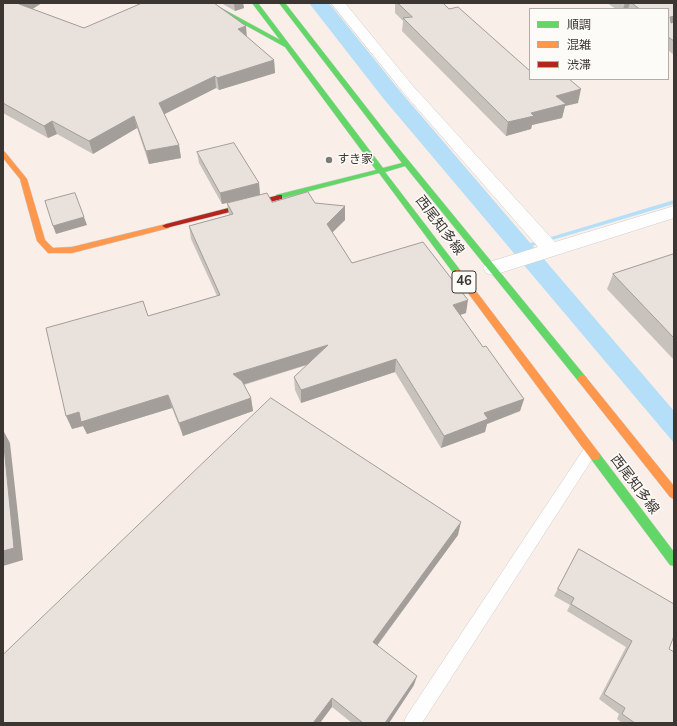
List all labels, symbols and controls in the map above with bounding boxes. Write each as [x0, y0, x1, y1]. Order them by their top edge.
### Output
legend [529, 8, 669, 80]
text: 順調 [567, 17, 591, 33]
text: 混雑 [567, 37, 591, 53]
text: 渋滞 [567, 57, 591, 73]
place label: すき家 [337, 153, 373, 167]
marker: すき家 [324, 155, 334, 165]
street label: 西尾知多線 [411, 193, 467, 259]
road number: 46 [452, 271, 476, 293]
street label: 西尾知多線 [606, 452, 662, 518]

